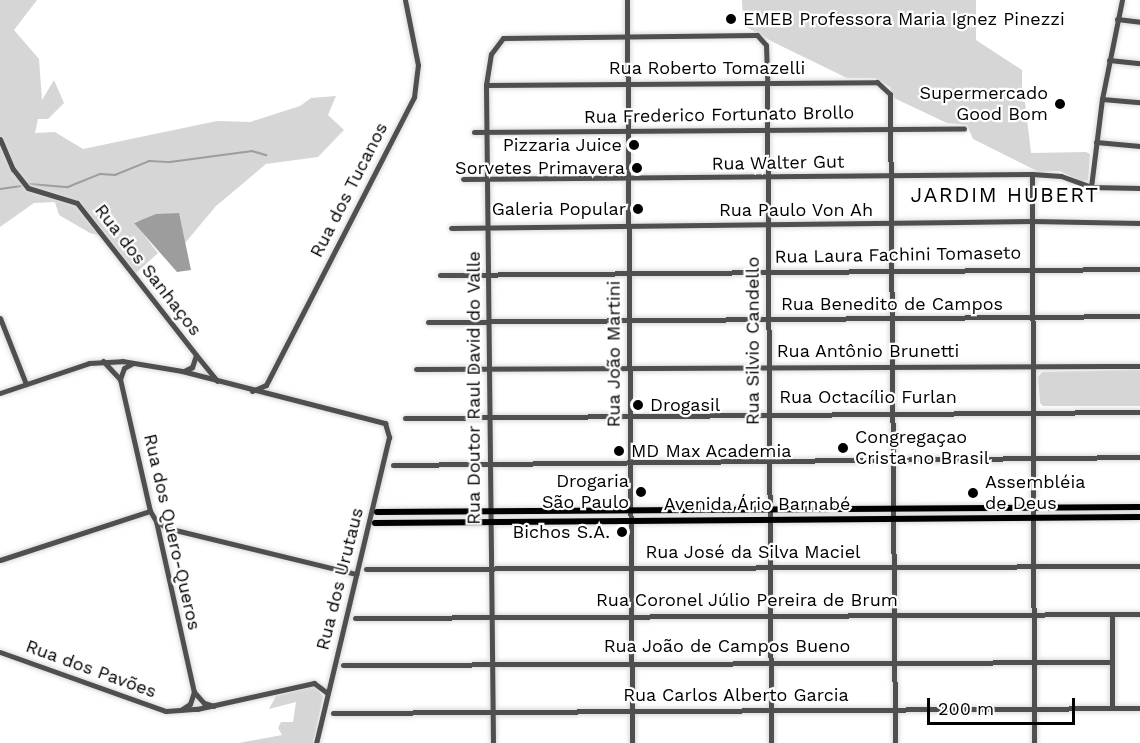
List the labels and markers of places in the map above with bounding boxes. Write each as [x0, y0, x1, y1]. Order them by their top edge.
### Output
place label: EMEB Professora Maria Ignez Pinezzi [743, 8, 1066, 30]
marker: EMEB Professora Maria Ignez Pinezzi [724, 12, 738, 26]
place label: Supermercado Good Bom [919, 83, 1048, 125]
marker: Supermercado Good Bom [1053, 97, 1067, 111]
place label: Pizzaria Juice [502, 134, 622, 156]
marker: Pizzaria Juice [627, 138, 641, 152]
place label: Sorvetes Primavera [455, 157, 625, 179]
marker: Sorvetes Primavera [630, 161, 644, 175]
place label: Galeria Popular [491, 198, 626, 220]
marker: Galeria Popular [631, 202, 645, 216]
place label: Drogasil [650, 394, 720, 416]
marker: Drogasil [631, 398, 645, 412]
place label: Congregaçao Crista no Brasil [855, 427, 990, 470]
place label: MD Max Academia [631, 440, 792, 462]
marker: Congregaçao Crista no Brasil [836, 441, 850, 455]
marker: MD Max Academia [612, 444, 626, 458]
place label: Drogaria São Paulo [542, 471, 629, 514]
place label: Assembléia de Deus [985, 472, 1085, 514]
marker: Drogaria São Paulo [634, 485, 648, 499]
marker: Assembléia de Deus [966, 486, 980, 500]
place label: Bichos S.A. [512, 521, 610, 543]
marker: Bichos S.A. [615, 525, 629, 539]

